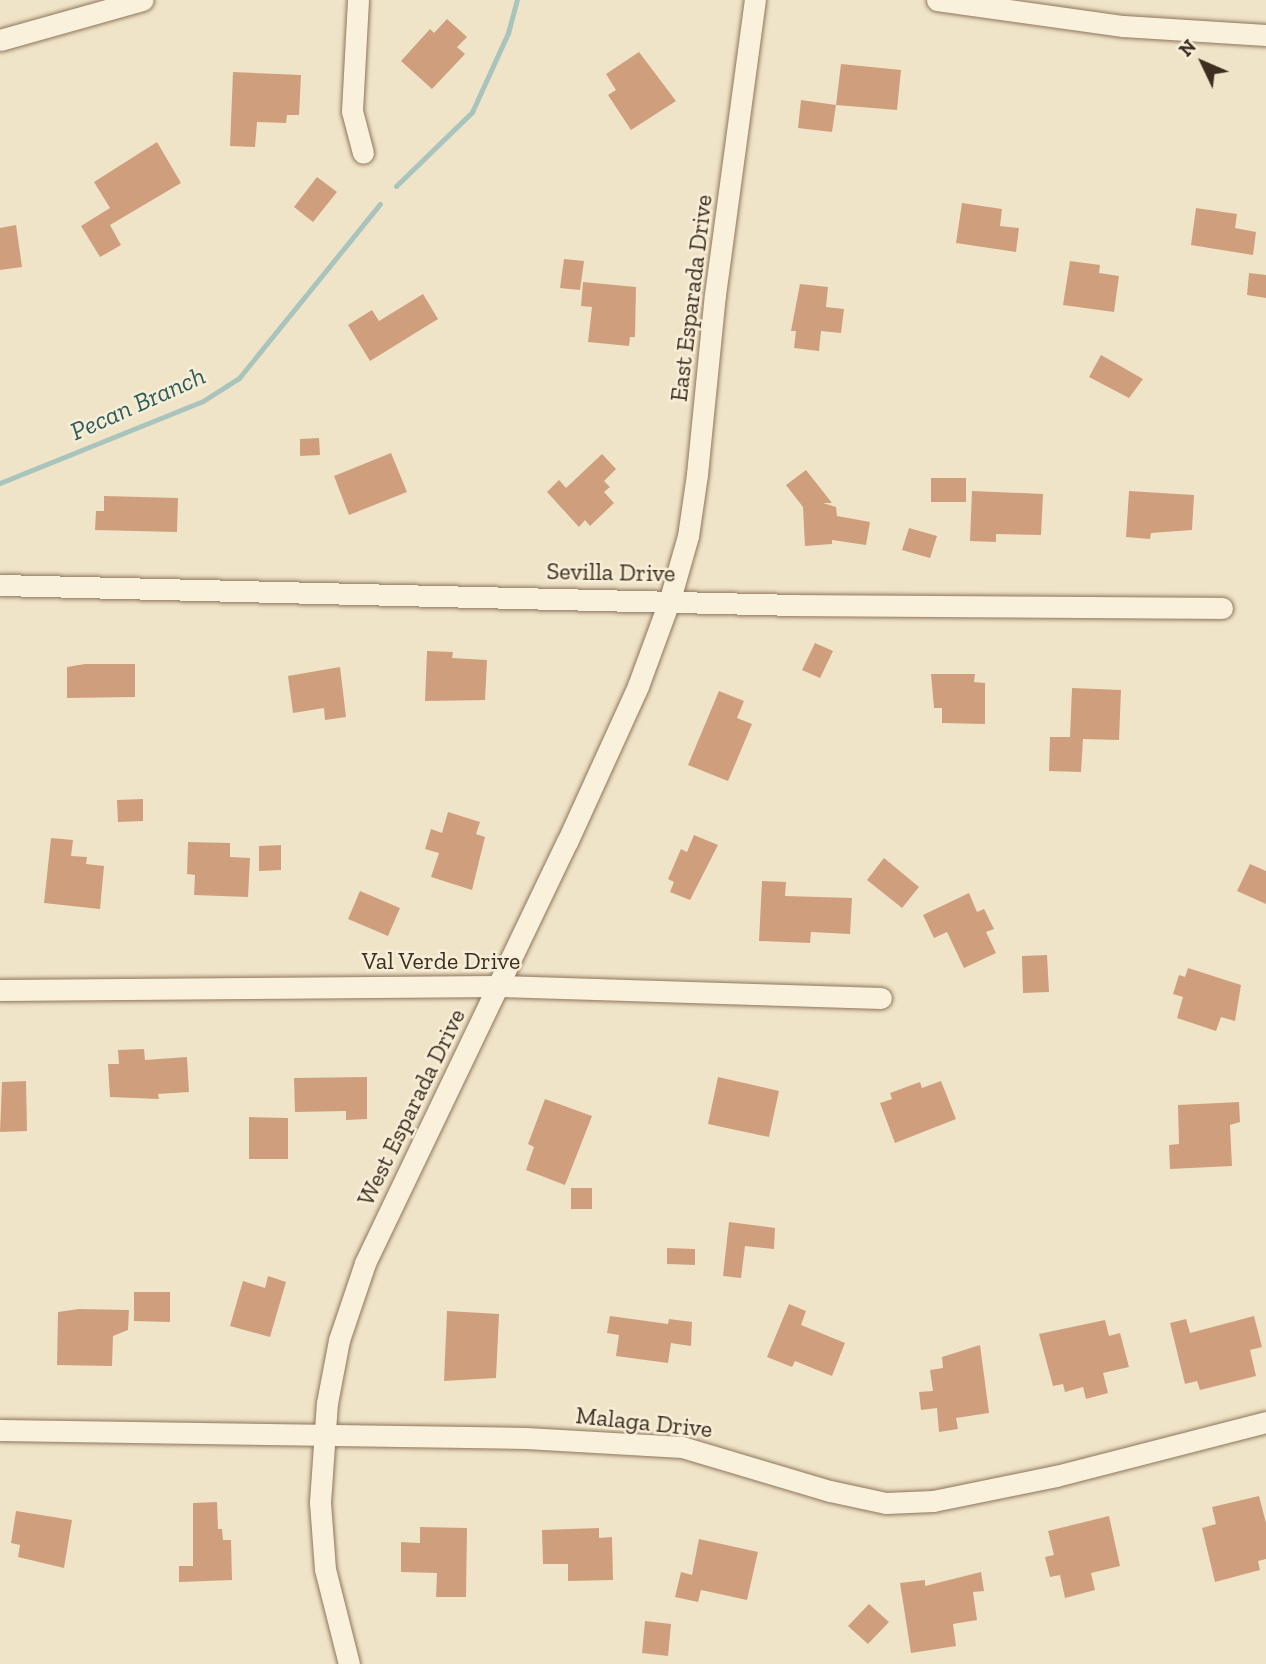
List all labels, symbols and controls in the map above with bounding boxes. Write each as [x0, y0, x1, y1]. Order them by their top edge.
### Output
north arrow [1168, 28, 1238, 98]
text: N [1174, 35, 1201, 61]
street label: East Esparada Drive [664, 193, 718, 403]
water label: Pecan Branch [66, 360, 210, 448]
street label: Sevilla Drive [546, 556, 676, 588]
street label: Val Verde Drive [361, 947, 521, 975]
street label: West Esparada Drive [351, 1004, 471, 1210]
street label: Malaga Drive [574, 1401, 714, 1443]

